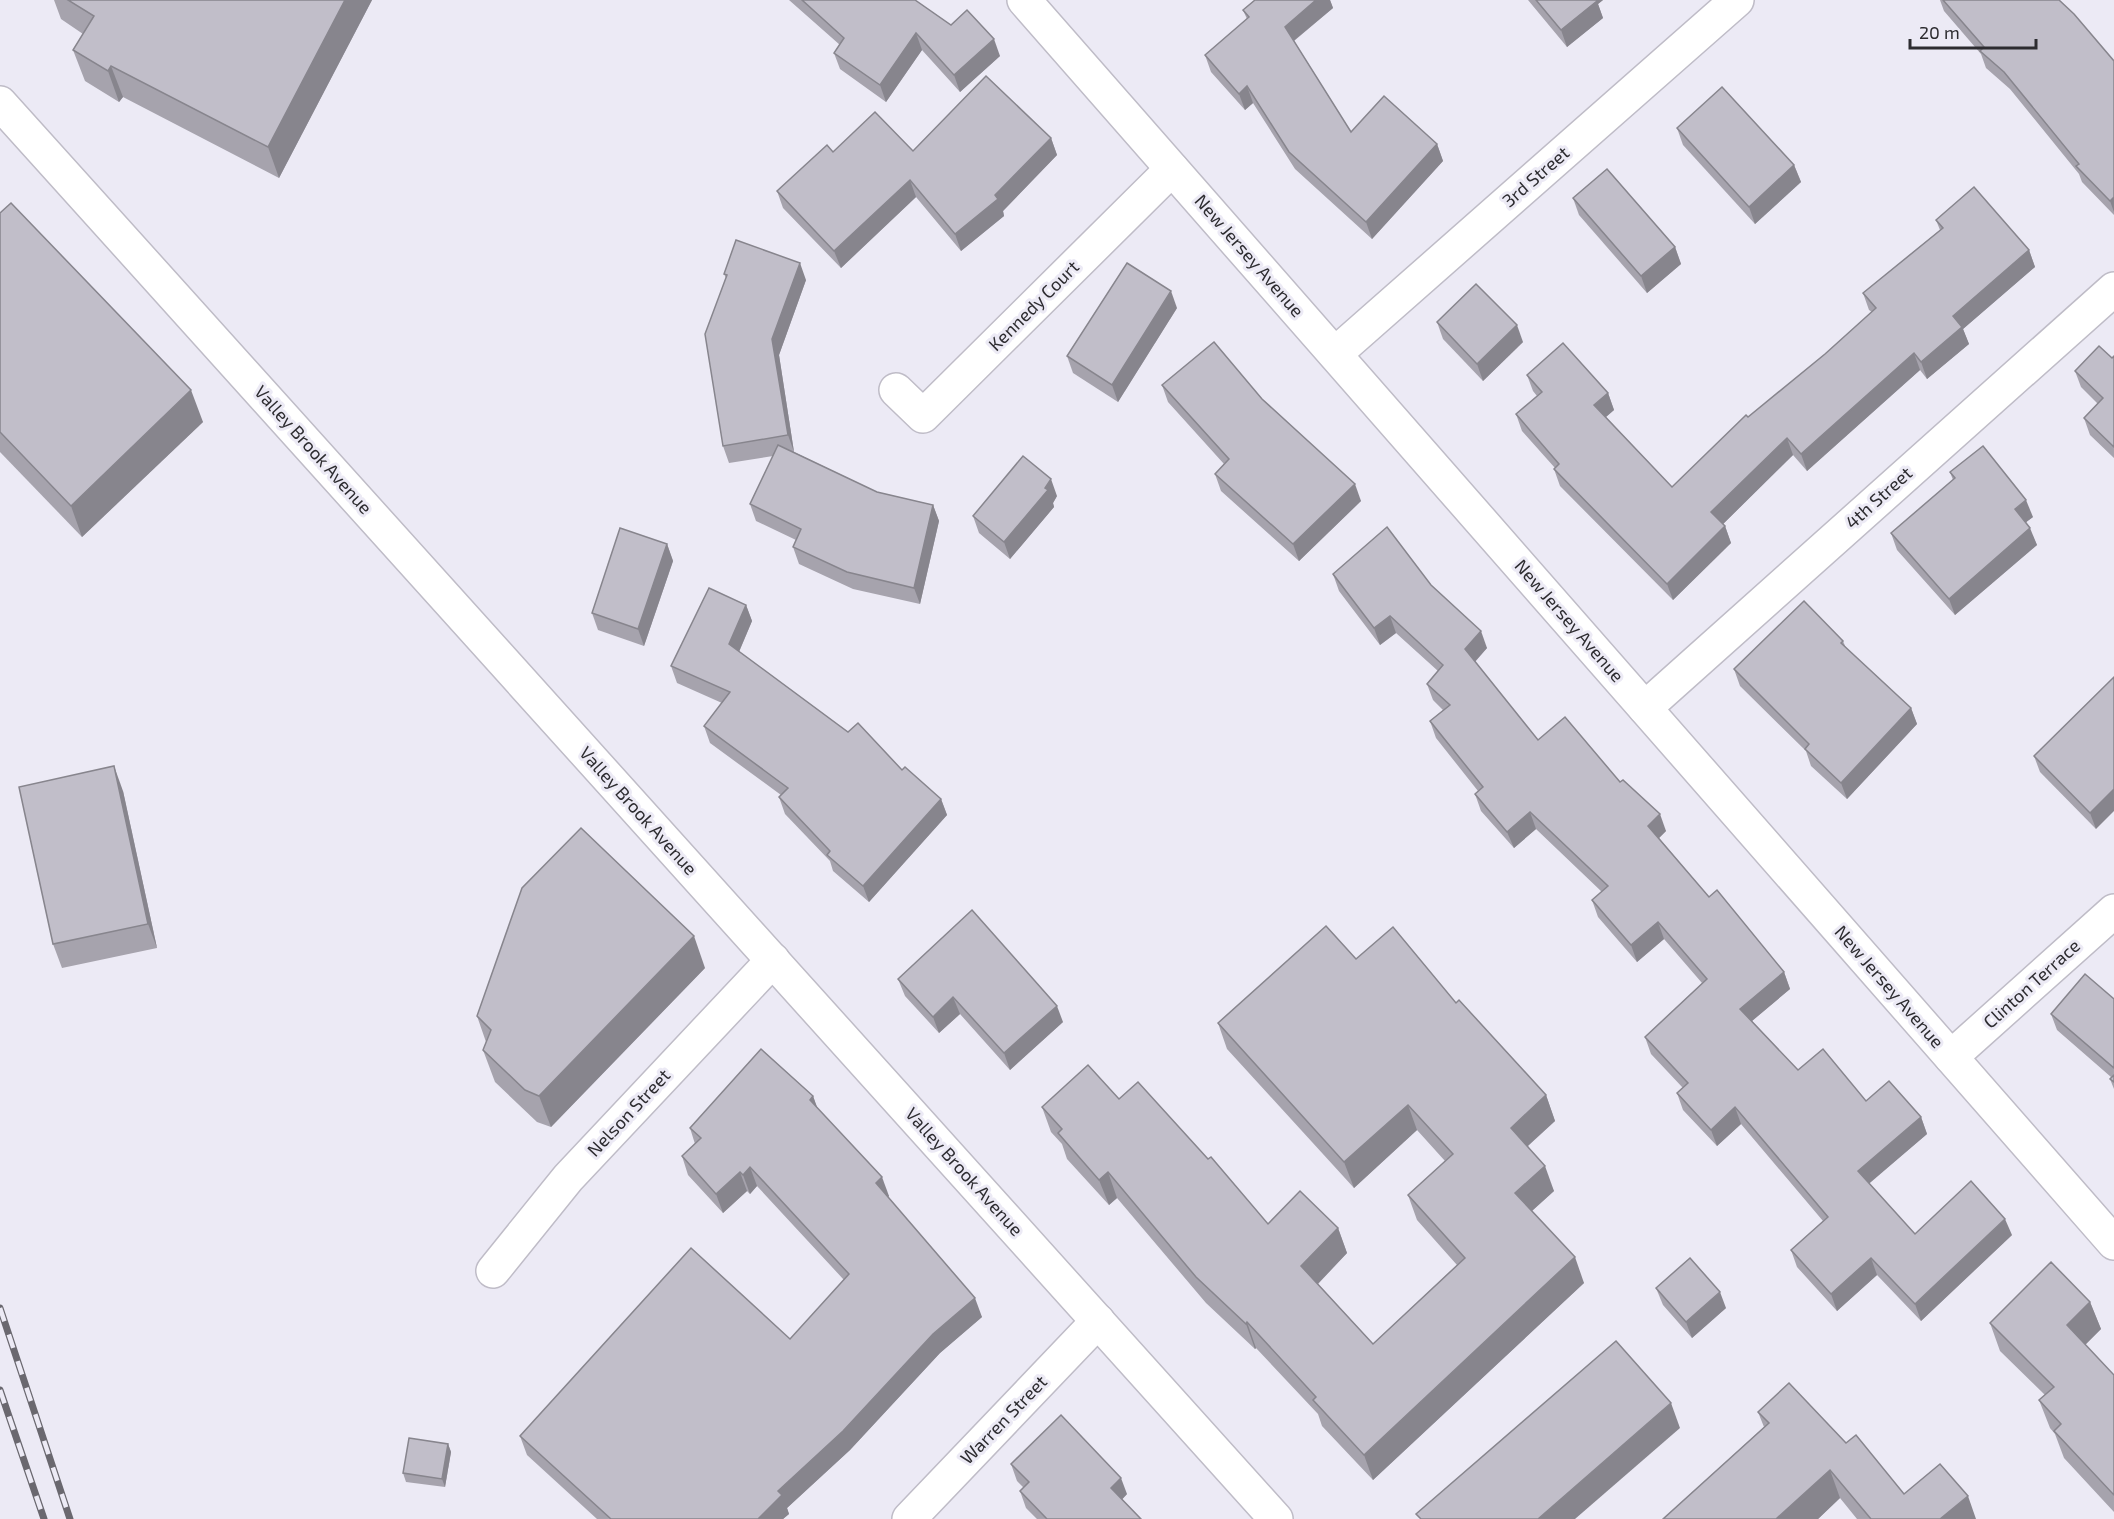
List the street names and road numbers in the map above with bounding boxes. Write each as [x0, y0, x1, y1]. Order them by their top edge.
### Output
street label: 3rd Street [1497, 141, 1573, 211]
street label: New Jersey Avenue [1191, 190, 1309, 321]
street label: Kennedy Court [983, 255, 1083, 355]
street label: Valley Brook Avenue [250, 381, 377, 518]
street label: 4th Street [1840, 461, 1916, 533]
street label: New Jersey Avenue [1511, 555, 1629, 686]
street label: Valley Brook Avenue [575, 742, 702, 879]
street label: New Jersey Avenue [1831, 921, 1949, 1052]
street label: Clinton Terrace [1978, 934, 2084, 1032]
street label: Nelson Street [582, 1064, 674, 1161]
street label: Valley Brook Avenue [901, 1103, 1028, 1240]
street label: Warren Street [955, 1370, 1051, 1468]

